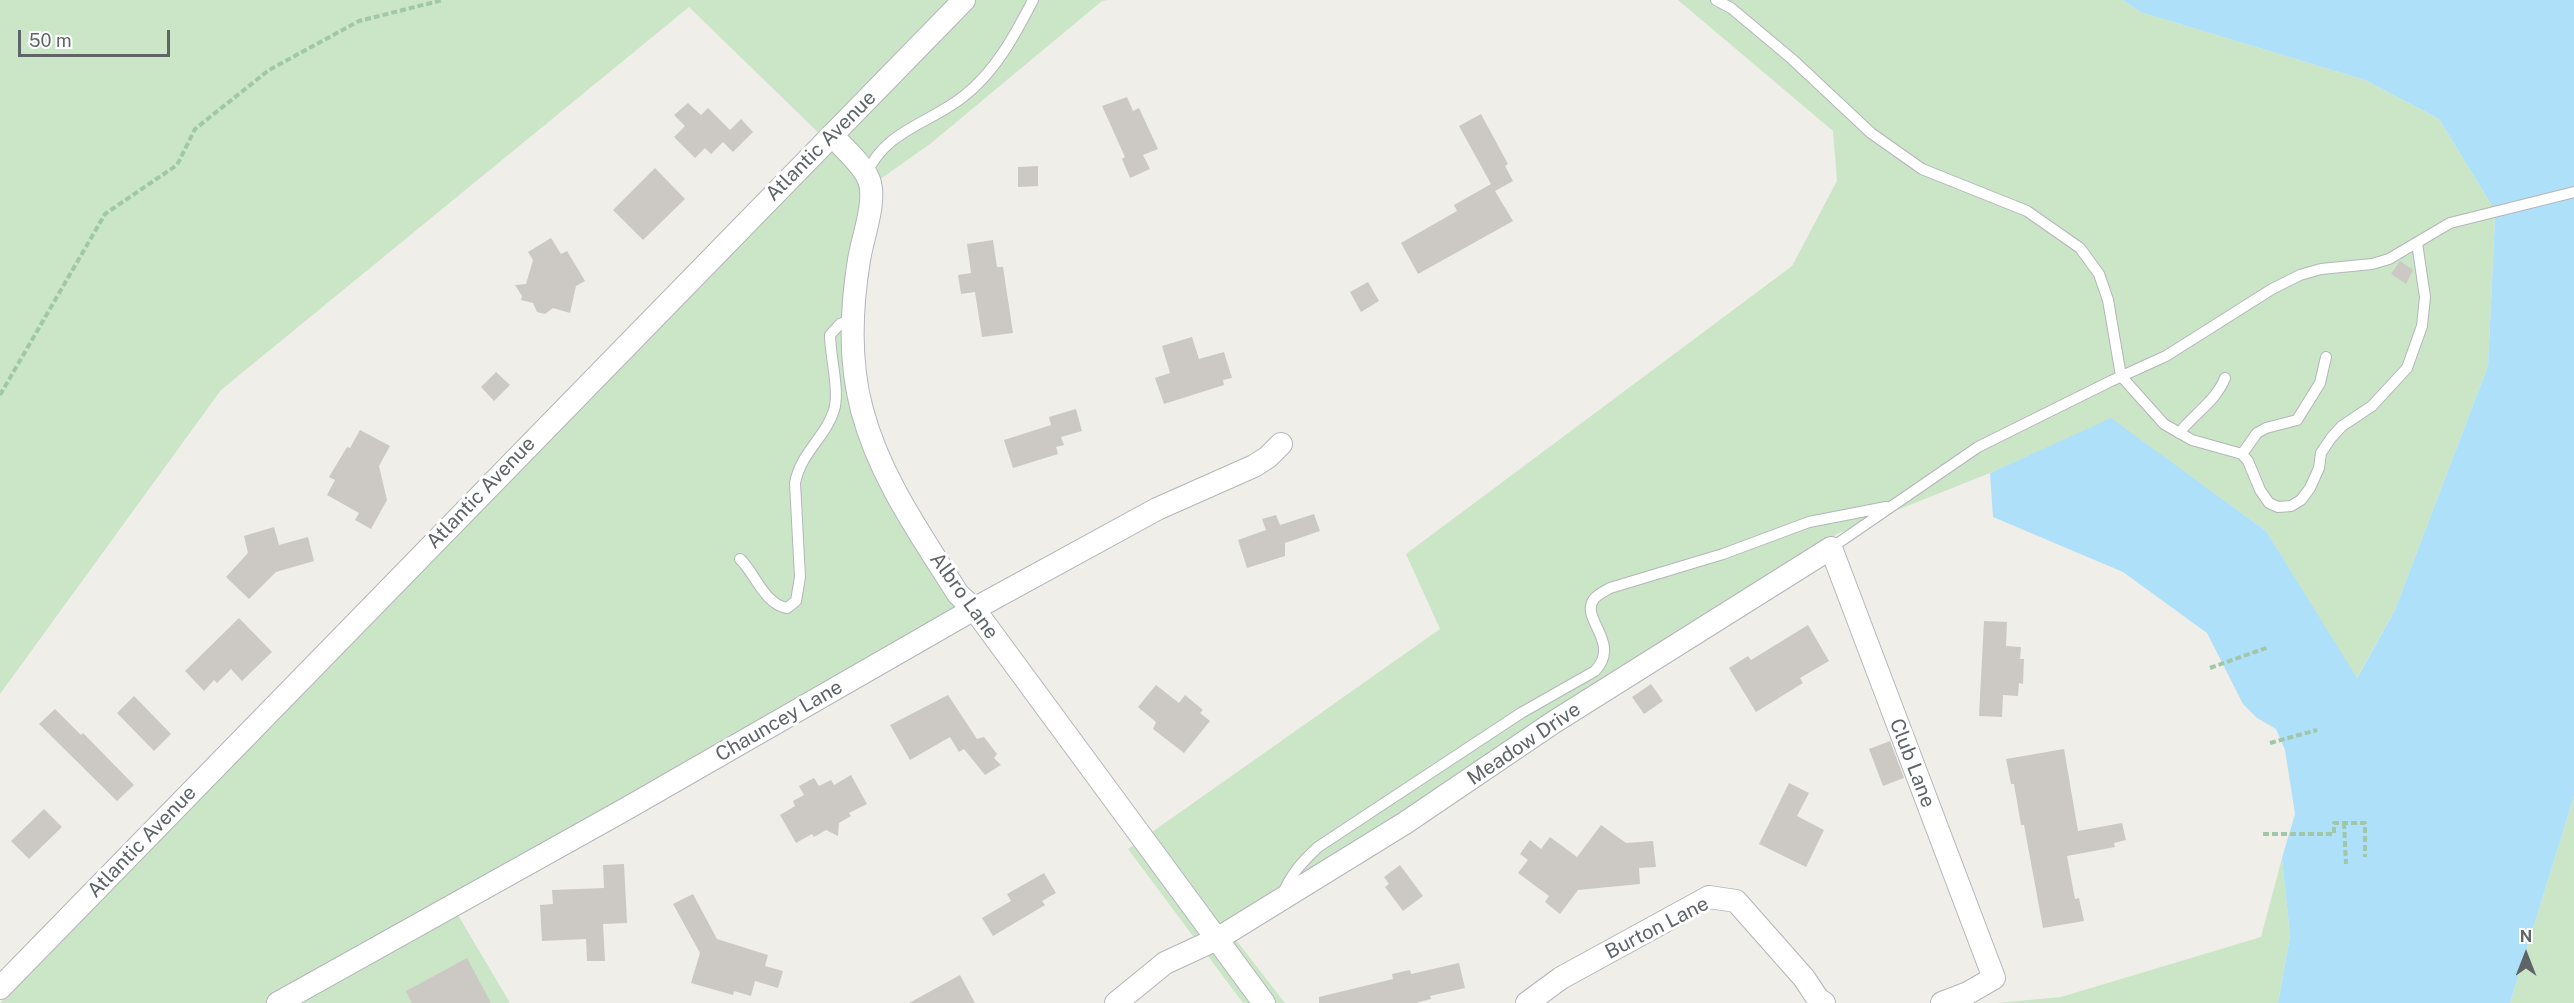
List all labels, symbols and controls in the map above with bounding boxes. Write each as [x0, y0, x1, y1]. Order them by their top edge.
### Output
scale bar [21, 18, 172, 56]
text: 50 m [29, 30, 72, 51]
street label: Atlantic Avenue [761, 86, 881, 206]
street label: Atlantic Avenue [422, 432, 540, 554]
street label: Albro Lane [925, 548, 1003, 644]
street label: Chauncey Lane [711, 675, 847, 767]
street label: Meadow Drive [1463, 697, 1585, 791]
street label: Club Lane [1884, 715, 1940, 811]
street label: Atlantic Avenue [83, 781, 201, 903]
street label: Burton Lane [1601, 892, 1713, 964]
north arrow [2496, 925, 2556, 985]
text: N [2520, 927, 2532, 946]

